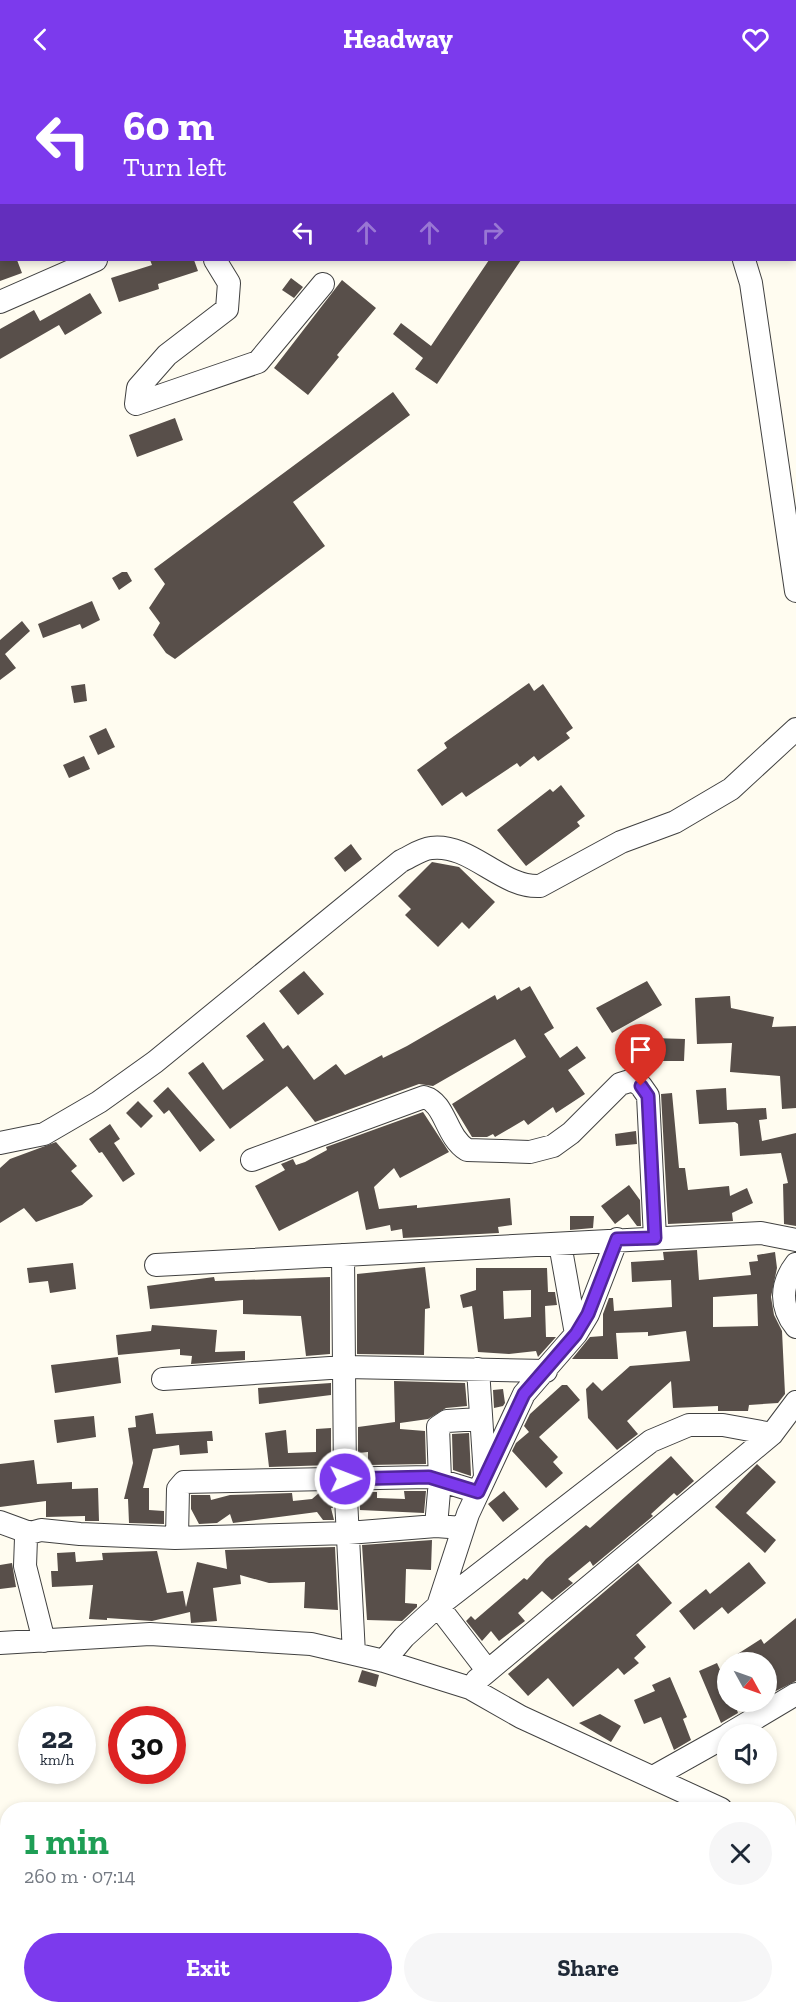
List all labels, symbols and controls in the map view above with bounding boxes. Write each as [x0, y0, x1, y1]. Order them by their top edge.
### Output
icon: back [24, 23, 57, 56]
text: Headway [343, 23, 453, 55]
icon: heart [739, 23, 772, 56]
text: 60 m [123, 100, 214, 151]
icon: left [24, 102, 102, 180]
text: Turn left [123, 151, 226, 183]
icon: left [287, 216, 320, 249]
icon: ahead [350, 216, 383, 249]
icon: ahead [413, 216, 446, 249]
icon: right [476, 216, 509, 249]
pin [615, 1024, 666, 1086]
icon: arrive [624, 1033, 657, 1066]
position arrow [313, 1447, 377, 1511]
north arrow [717, 1652, 777, 1712]
map controls [717, 1652, 777, 1784]
speed limit sign: 30 [108, 1706, 186, 1784]
text: 22 [41, 1720, 73, 1756]
button: sound [717, 1724, 777, 1784]
text: km/h [40, 1751, 74, 1769]
text: 1 min [24, 1820, 109, 1863]
button: close [709, 1822, 772, 1885]
text: 260 m · 07:14 [24, 1864, 136, 1888]
button: Exit [24, 1933, 392, 2002]
button: Share [404, 1933, 772, 2002]

